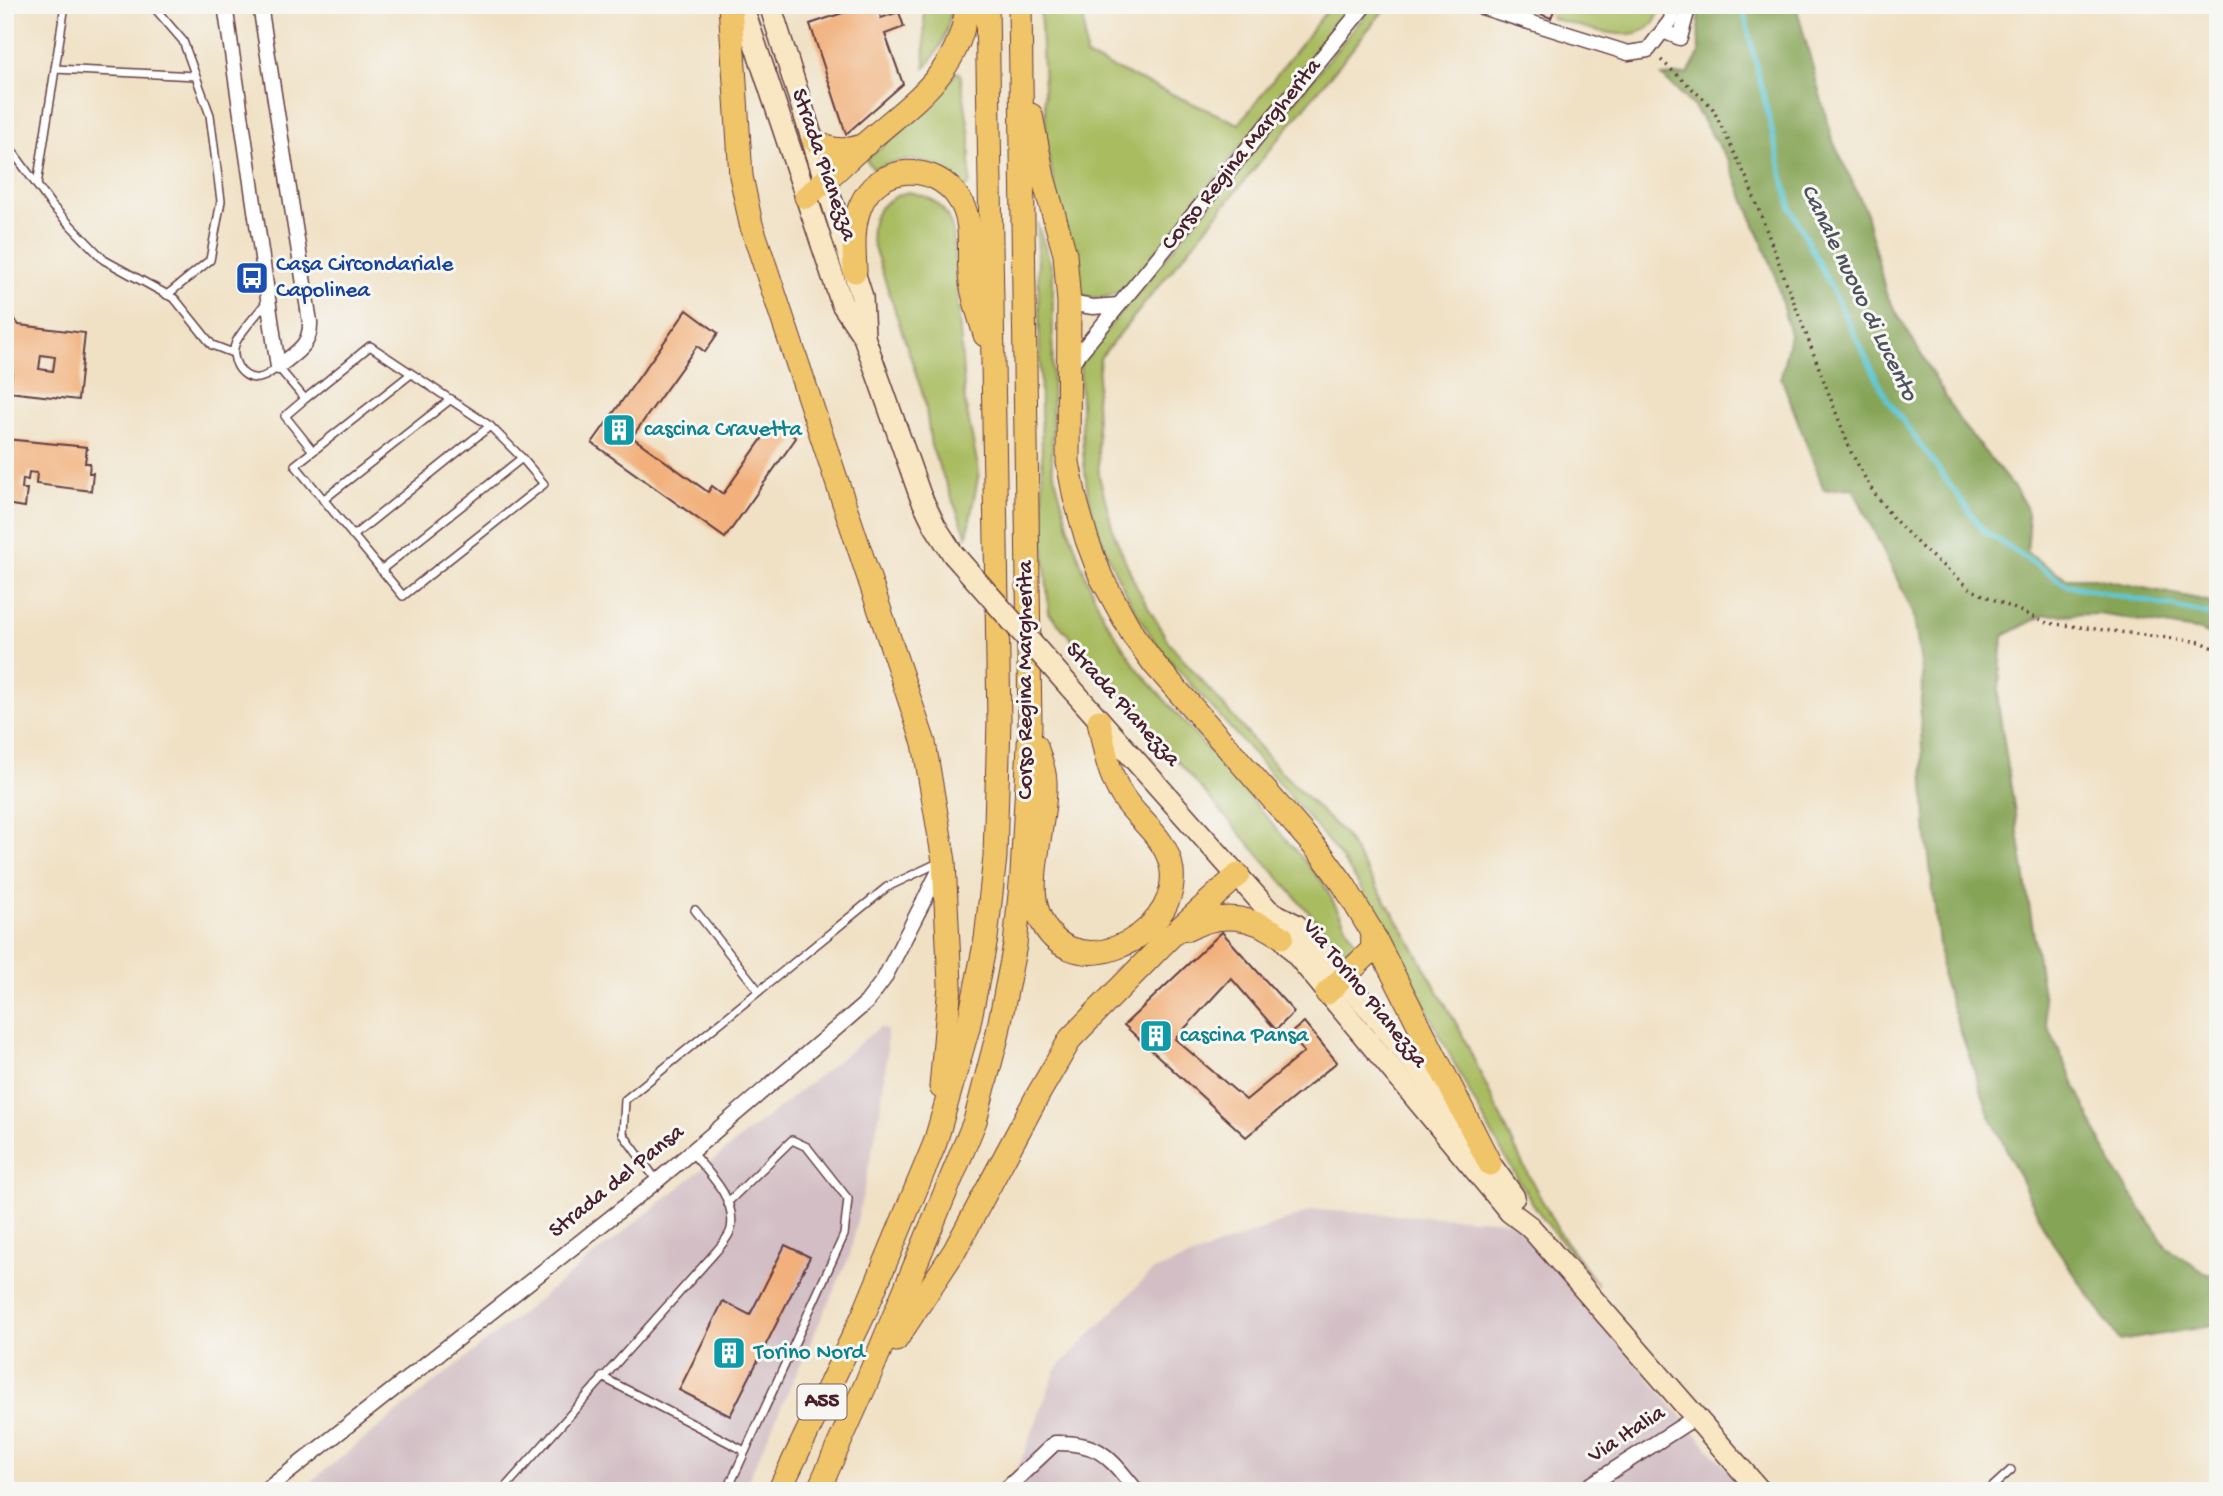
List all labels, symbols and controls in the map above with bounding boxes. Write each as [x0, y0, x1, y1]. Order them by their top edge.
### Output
street label: Corso Regina Margherita [1156, 53, 1328, 256]
street label: Strada Pianezza [784, 85, 862, 246]
water label: Canale nuovo di Lucento [1793, 180, 1924, 407]
place label: Casa Circondariale Capolinea [276, 252, 454, 305]
bus stop icon: Casa Circondariale Capolinea [233, 259, 271, 297]
building icon: cascina Cravetta [600, 411, 638, 449]
place label: cascina Cravetta [644, 417, 803, 444]
street label: Corso Regina Margherita [1013, 559, 1040, 800]
street label: Strada Pianezza [1059, 637, 1186, 774]
street label: Via Torino Pianezza [1295, 913, 1433, 1075]
building icon: cascina Pansa [1137, 1017, 1175, 1055]
place label: cascina Pansa [1180, 1023, 1310, 1050]
street label: Strada del Pansa [544, 1118, 691, 1245]
building icon: Torino Nord [710, 1334, 748, 1372]
place label: Torino Nord [752, 1340, 866, 1367]
road number: A55 [798, 1384, 846, 1420]
street label: Via Italia [1583, 1399, 1672, 1470]

